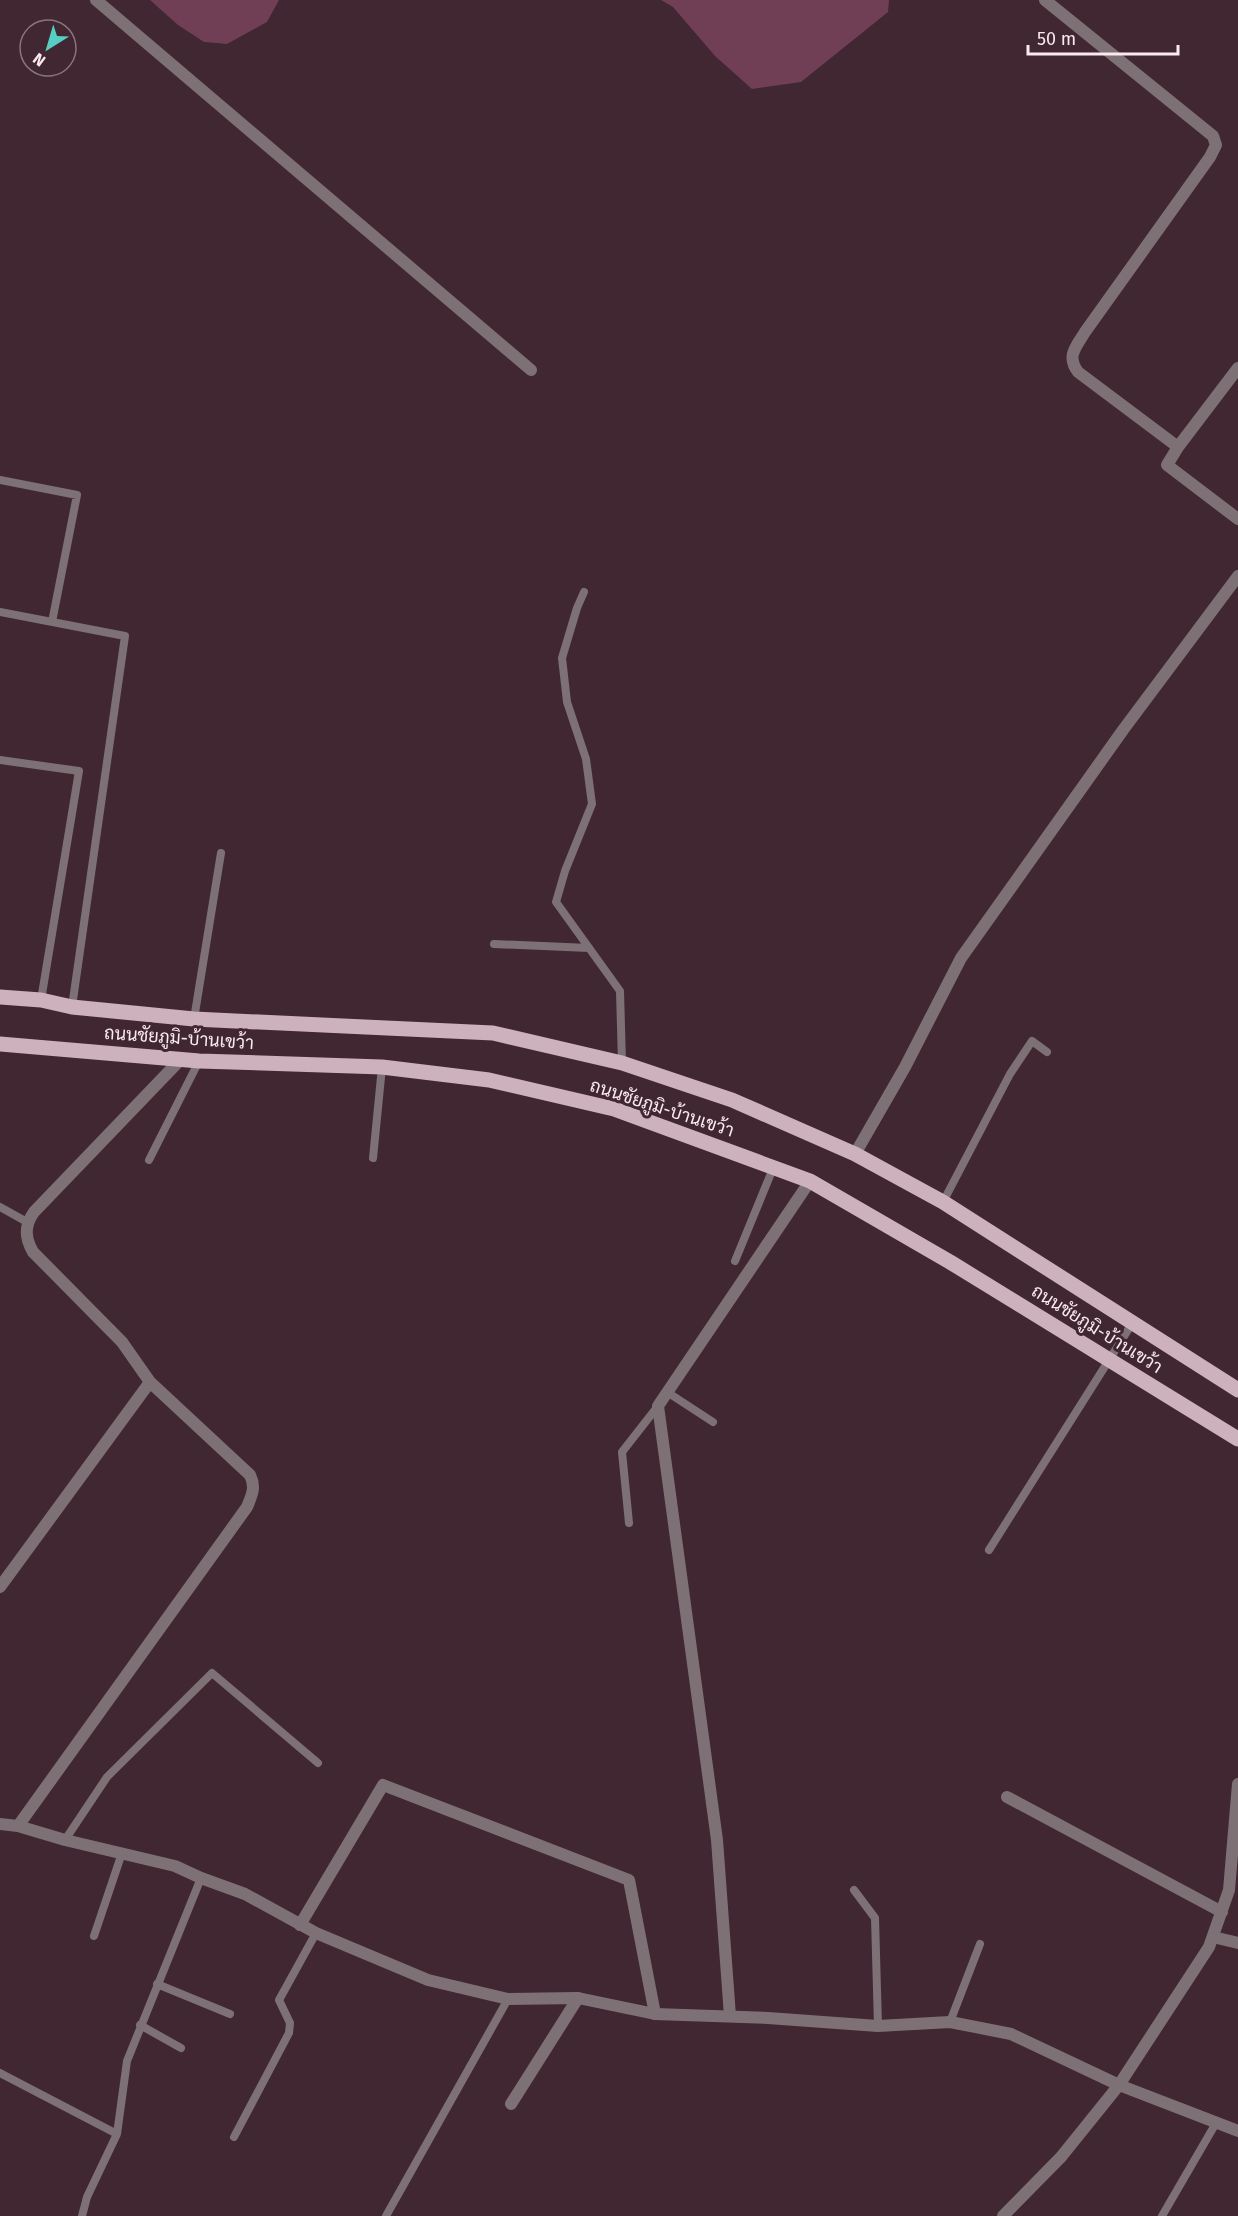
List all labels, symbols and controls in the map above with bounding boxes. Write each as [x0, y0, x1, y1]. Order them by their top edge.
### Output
north arrow [18, 18, 78, 78]
scale bar [1028, 18, 1178, 56]
text: 50 m [1037, 28, 1076, 50]
text: N [29, 49, 49, 70]
street label: ถนนชัยภูมิ-บ้านเขว้า [103, 1021, 255, 1056]
street label: ถนนชัยภูมิ-บ้านเขว้า [587, 1073, 737, 1144]
street label: ถนนชัยภูมิ-บ้านเขว้า [1027, 1279, 1167, 1380]

